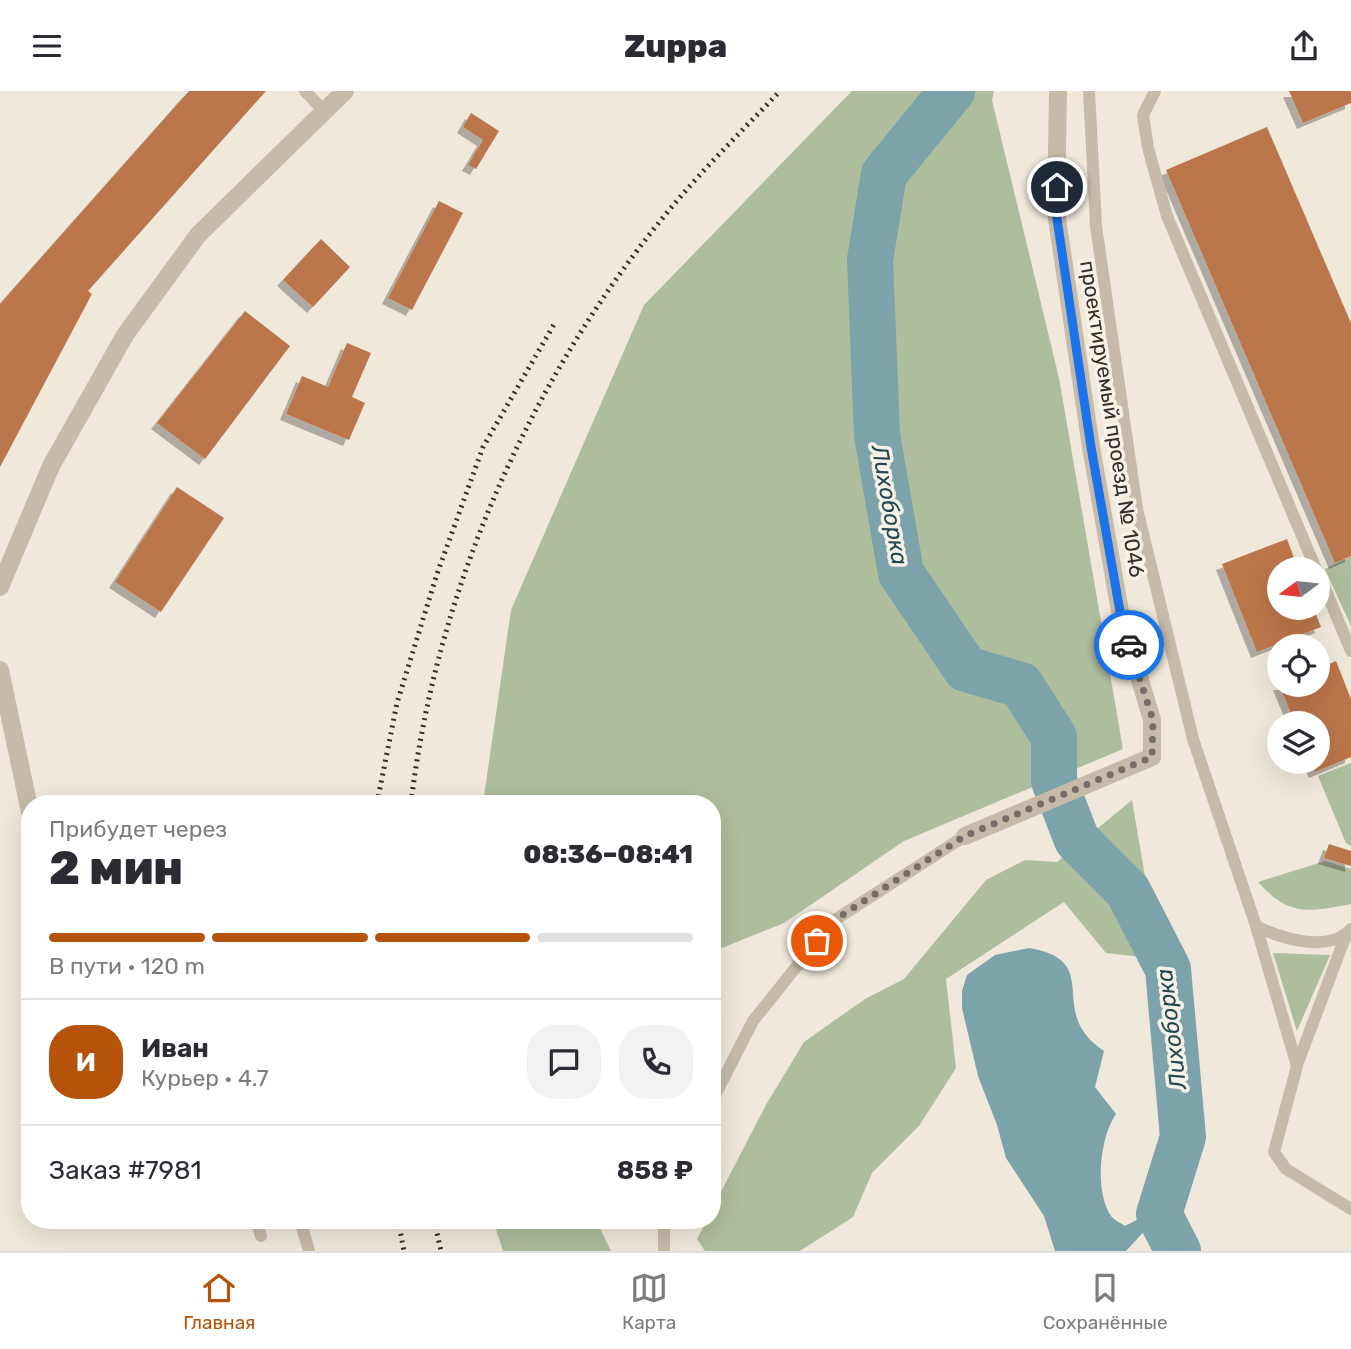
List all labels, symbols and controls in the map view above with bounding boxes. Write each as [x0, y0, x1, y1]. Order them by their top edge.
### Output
icon: menu [28, 27, 66, 65]
text: Zuppa [624, 27, 727, 65]
icon: share [1285, 27, 1323, 65]
pin [1027, 157, 1087, 217]
icon: home [1038, 168, 1076, 206]
street label: проектируемый проезд № 1046 [1075, 259, 1150, 579]
water label: Лихоборка [865, 441, 914, 567]
north arrow [1267, 557, 1330, 619]
map controls [1267, 557, 1330, 774]
courier [1094, 610, 1164, 680]
icon: car [1110, 626, 1148, 664]
button: locate [1267, 634, 1330, 697]
button: layers [1267, 711, 1330, 774]
text: Прибудет через [49, 815, 227, 843]
text: 08:36–08:41 [523, 839, 693, 870]
text: 2 мин [49, 841, 183, 896]
pin [787, 911, 847, 971]
icon: bag [798, 922, 836, 960]
text: В пути · 120 m [49, 952, 205, 980]
water label: Лихоборка [1150, 967, 1193, 1093]
button: chat [527, 1025, 601, 1099]
button: phone [619, 1025, 693, 1099]
text: Иван [141, 1033, 209, 1064]
text: И [76, 1047, 96, 1078]
text: Курьер · 4.7 [141, 1064, 269, 1092]
text: Заказ #7981 [49, 1155, 202, 1186]
text: 858 ₽ [617, 1155, 693, 1186]
tab: Главная [183, 1269, 255, 1334]
tab: Карта [622, 1269, 676, 1334]
tab: Сохранённые [1043, 1269, 1168, 1334]

